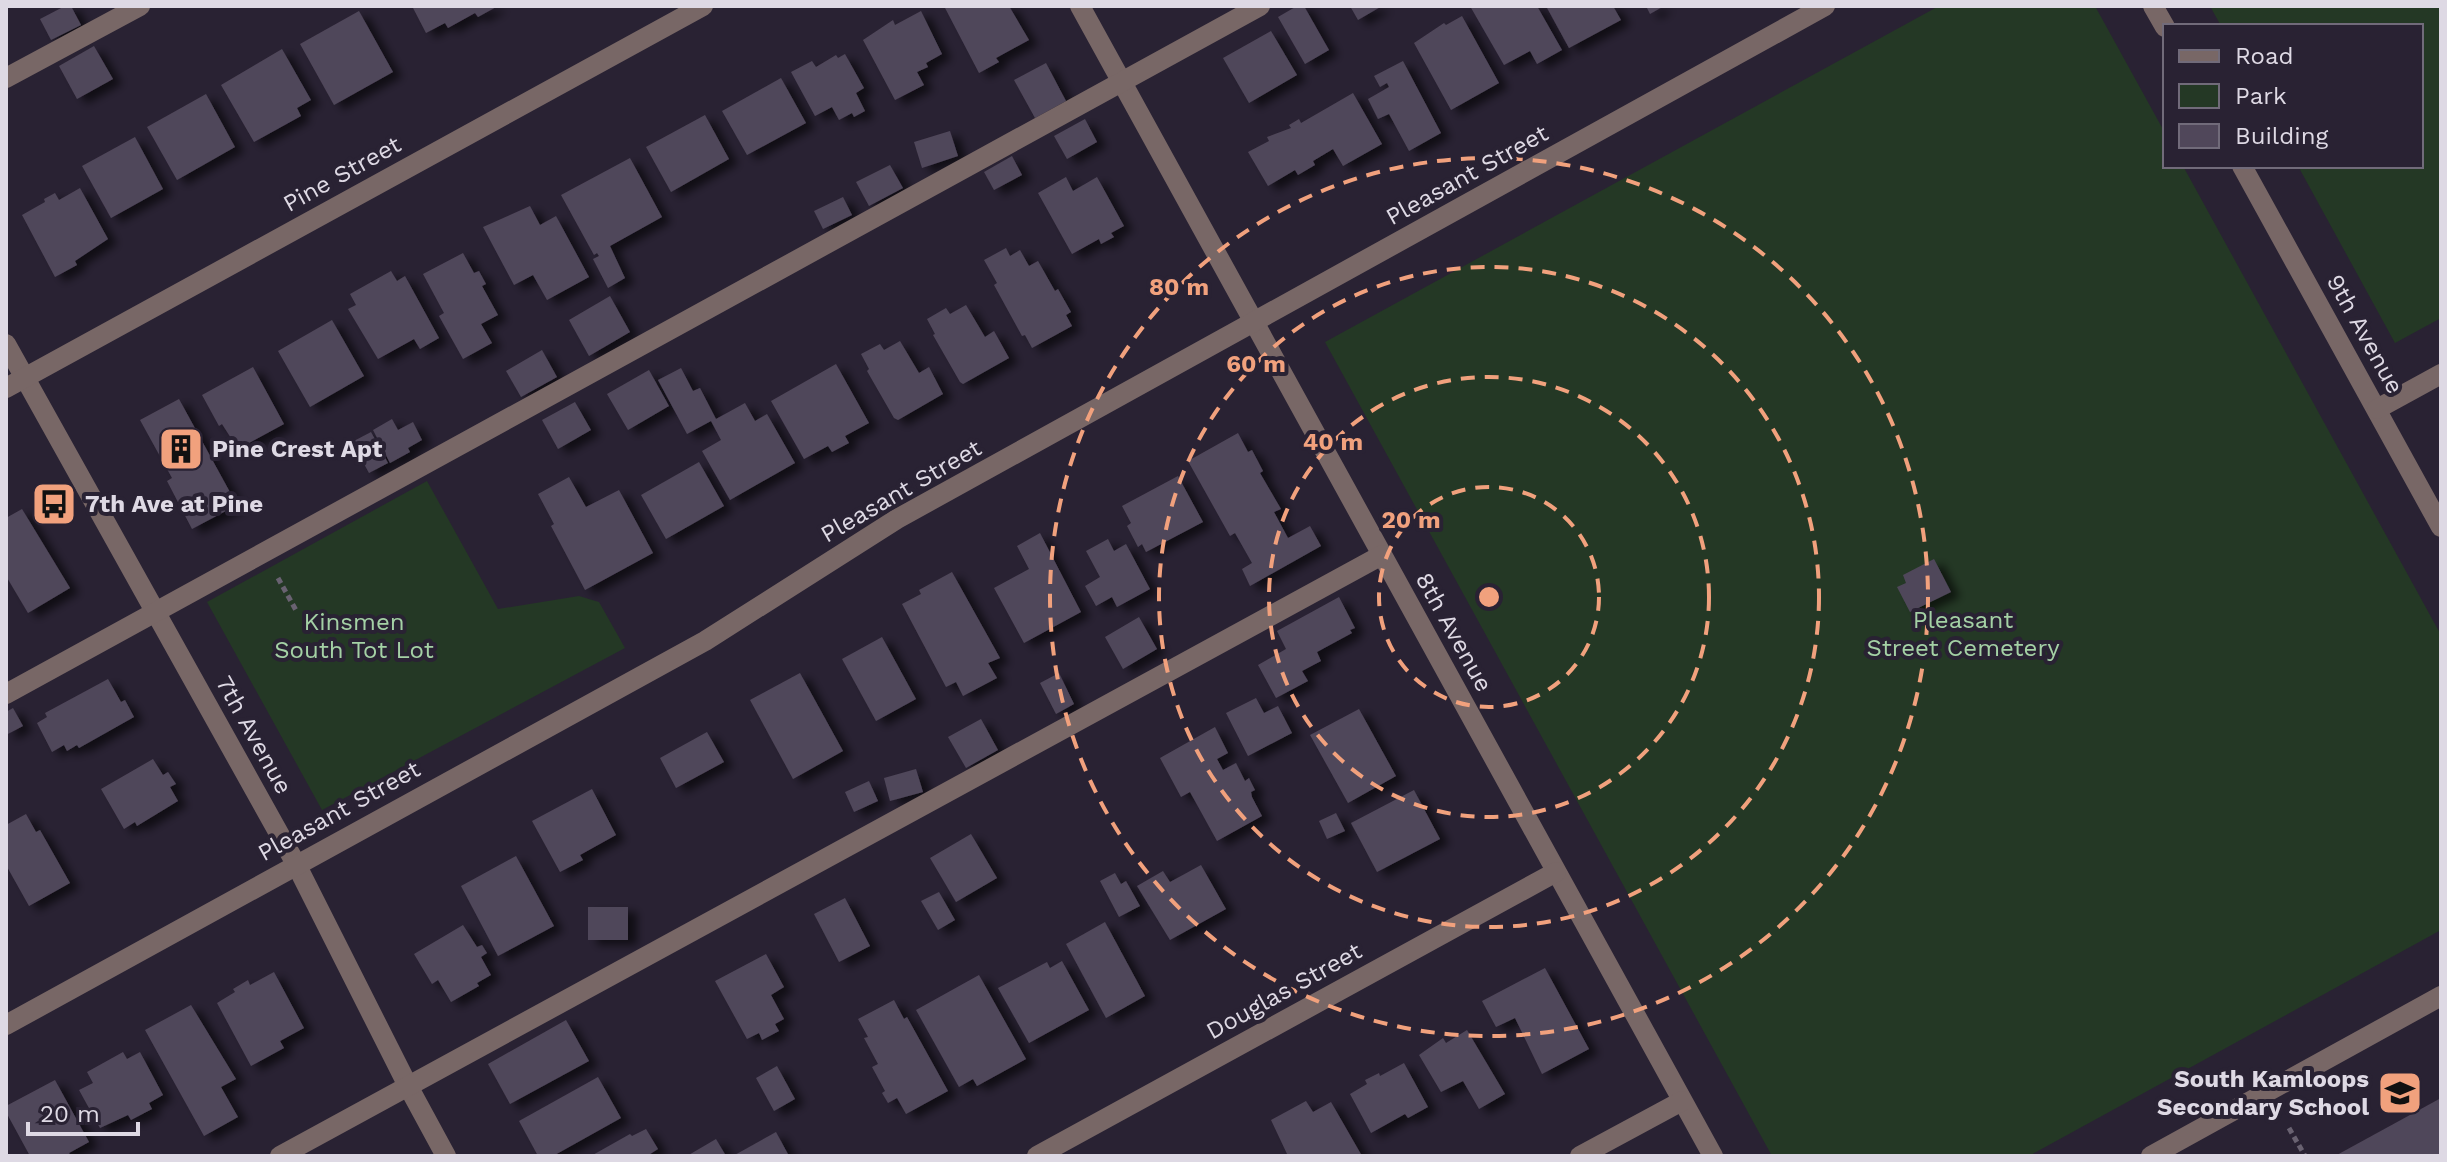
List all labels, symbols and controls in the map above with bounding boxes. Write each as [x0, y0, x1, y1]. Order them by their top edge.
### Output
legend [2163, 24, 2423, 168]
text: Road [2235, 42, 2294, 70]
text: Park [2235, 82, 2287, 110]
street label: Pleasant Street [1381, 119, 1553, 231]
text: Building [2235, 122, 2328, 150]
street label: Pine Street [278, 130, 406, 218]
street label: 9th Avenue [2321, 270, 2409, 398]
text: 80 m [1149, 273, 1209, 301]
text: 60 m [1226, 350, 1286, 378]
building icon: Pine Crest Apt [157, 425, 205, 473]
text: 40 m [1303, 428, 1363, 456]
street label: Pleasant Street [816, 434, 986, 548]
place label: Pine Crest Apt [212, 435, 383, 463]
bus stop icon: 7th Ave at Pine [30, 480, 78, 528]
place label: 7th Ave at Pine [85, 490, 263, 518]
text: 20 m [1381, 506, 1441, 534]
street label: 8th Avenue [1410, 568, 1498, 696]
centre of rings [1475, 583, 1503, 611]
park label: Pleasant Street Cemetery [1866, 606, 2060, 662]
park label: Kinsmen South Tot Lot [274, 608, 434, 664]
street label: 7th Avenue [210, 671, 298, 799]
street label: Pleasant Street [253, 755, 425, 867]
street label: Douglas Street [1201, 937, 1367, 1045]
place label: South Kamloops Secondary School [2157, 1065, 2369, 1121]
school or university icon: South Kamloops Secondary School [2376, 1069, 2424, 1117]
scale bar [28, 1086, 138, 1136]
text: 20 m [40, 1100, 100, 1128]

